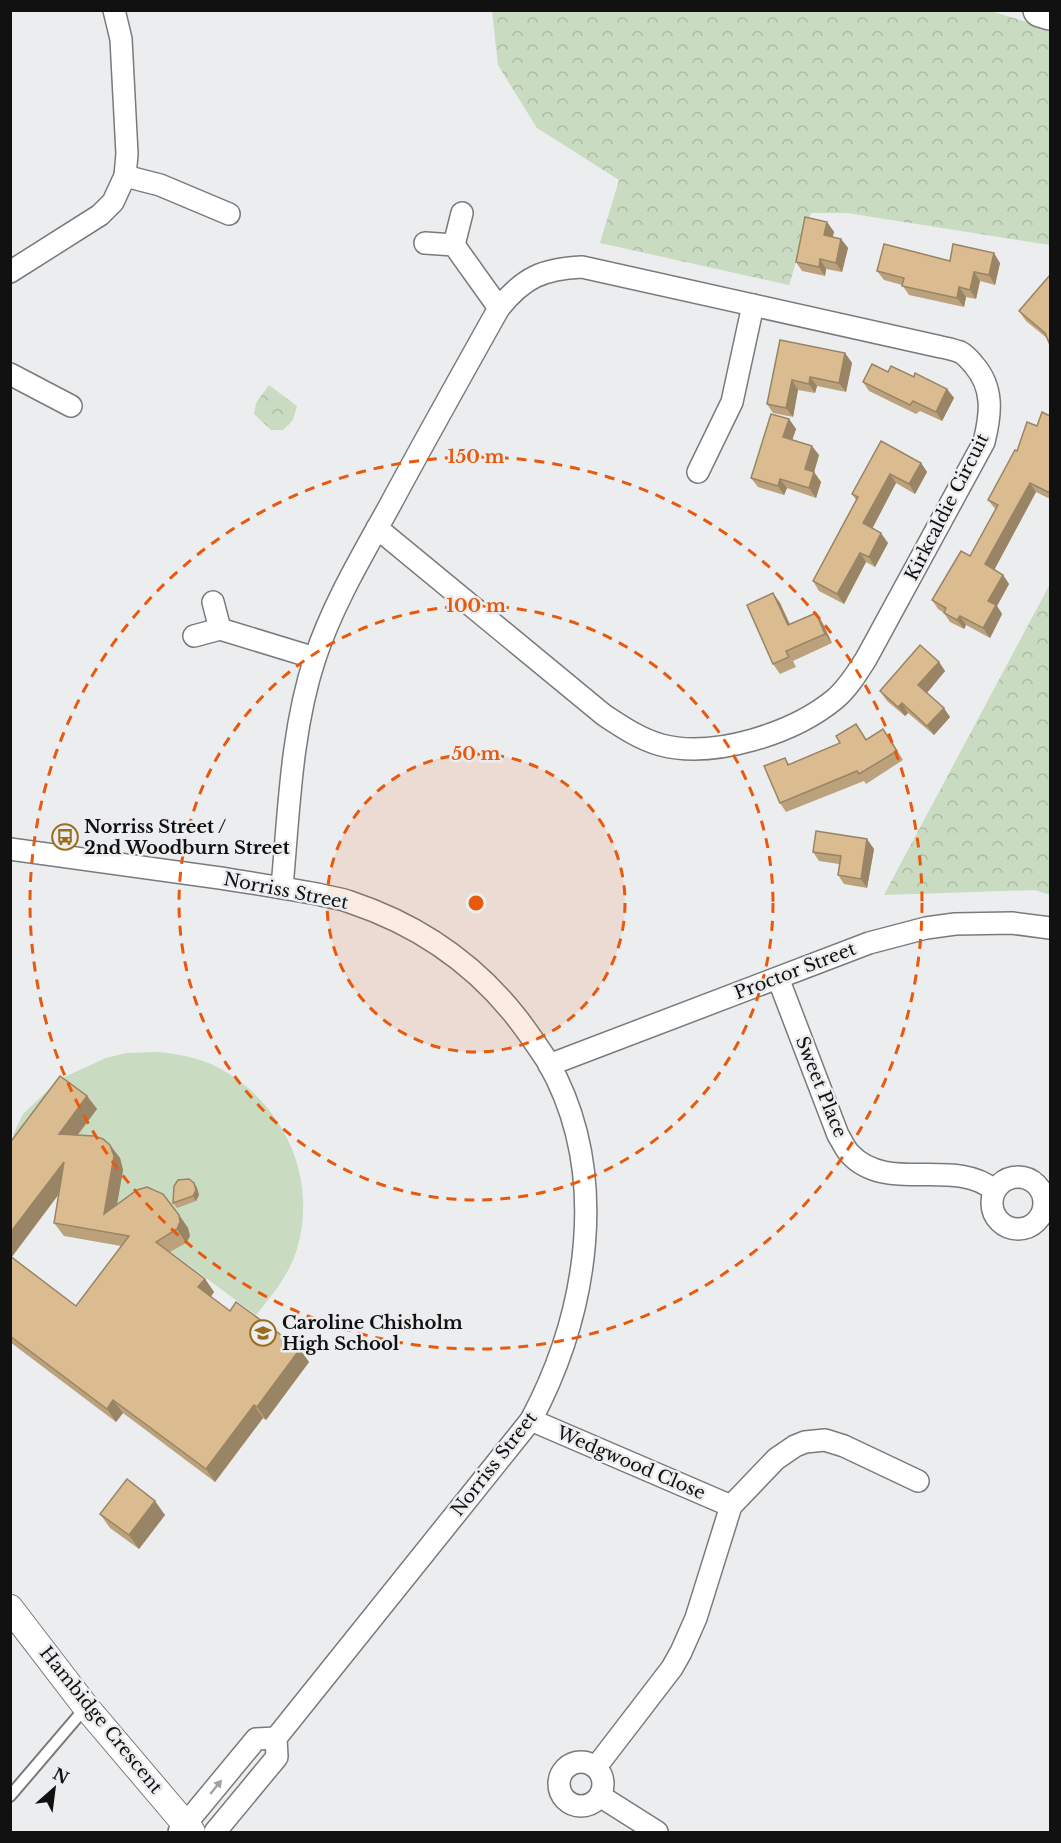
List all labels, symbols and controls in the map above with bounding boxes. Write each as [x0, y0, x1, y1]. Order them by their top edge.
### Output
street label: Kirkcaldie Circuit [900, 430, 994, 584]
text: 150 m [448, 446, 505, 468]
text: 100 m [446, 595, 506, 617]
text: 50 m [452, 743, 501, 765]
place label: Norriss Street / 2nd Woodburn Street [84, 816, 290, 859]
bus stop icon: Norriss Street / 2nd Woodburn Street [50, 822, 80, 852]
street label: Norriss Street [222, 868, 350, 914]
centre of rings [466, 893, 486, 913]
street label: Proctor Street [731, 938, 859, 1004]
street label: Sweet Place [791, 1033, 851, 1141]
place label: Caroline Chisholm High School [282, 1312, 463, 1355]
school or university icon: Caroline Chisholm High School [248, 1318, 278, 1348]
street label: Norriss Street [446, 1407, 542, 1521]
street label: Wedgwood Close [552, 1421, 709, 1504]
street label: Hambidge Crescent [35, 1642, 167, 1798]
north arrow [24, 1759, 84, 1819]
text: N [50, 1763, 72, 1788]
one-way arrow [210, 1780, 222, 1795]

